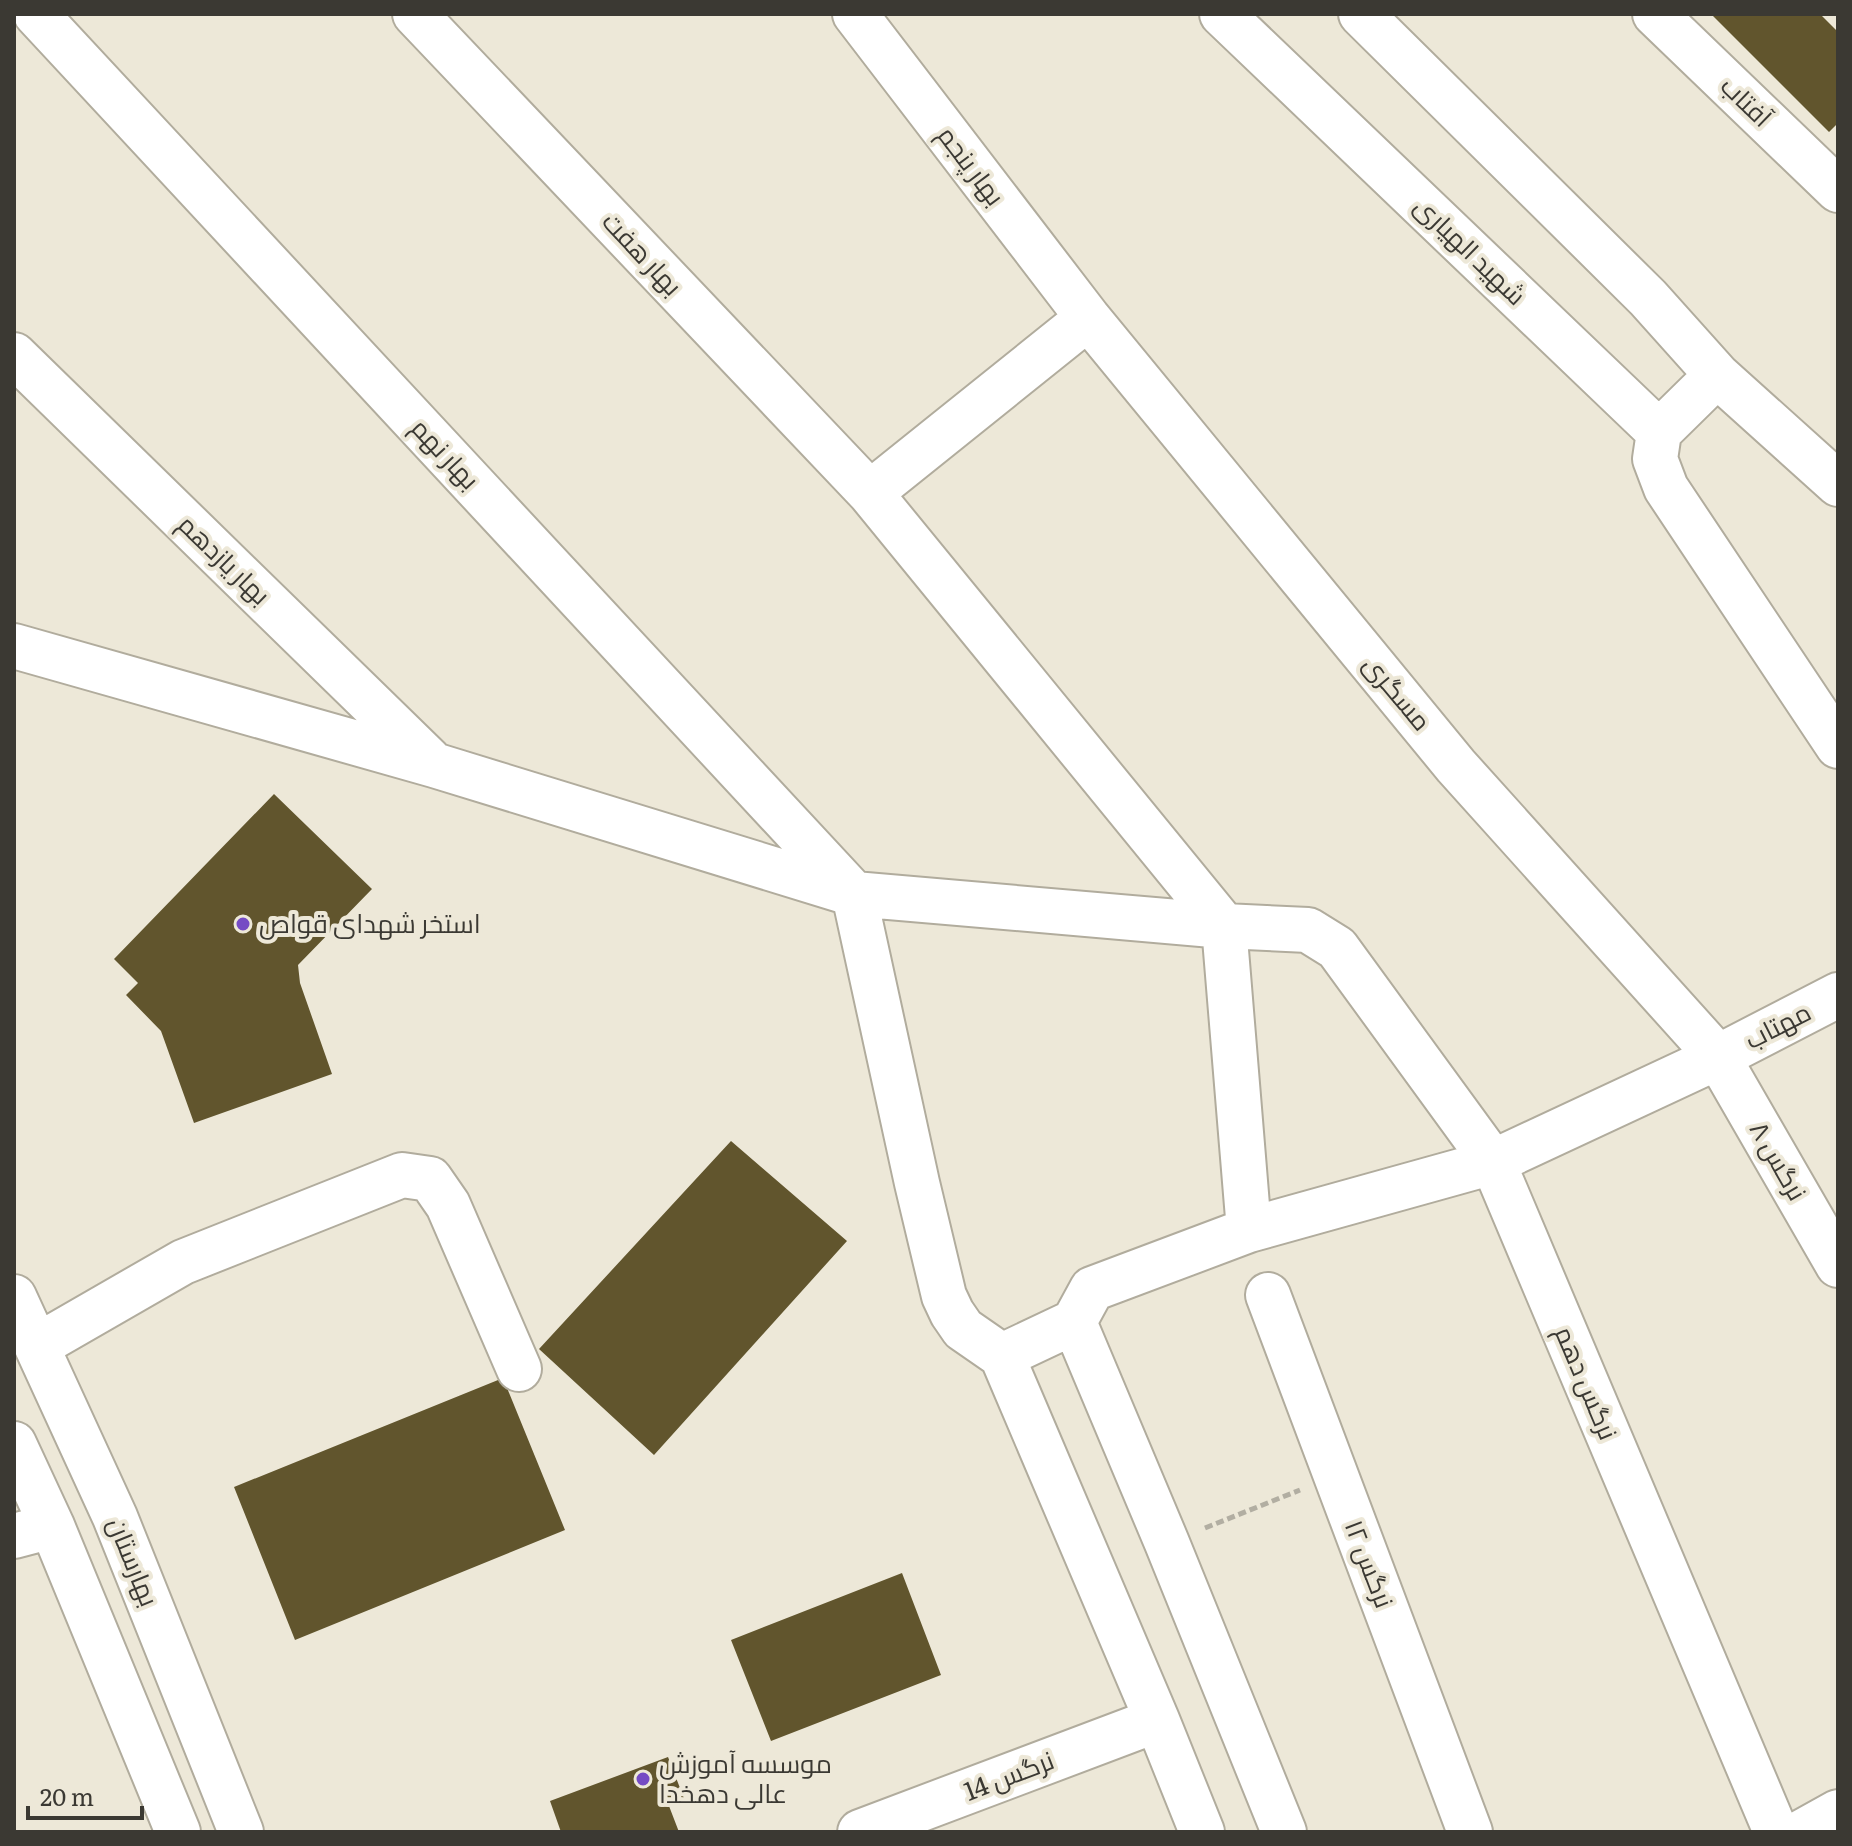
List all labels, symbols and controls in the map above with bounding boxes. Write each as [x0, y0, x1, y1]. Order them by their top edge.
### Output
street label: آفتاب [1713, 66, 1782, 135]
street label: بهار پنجم [929, 116, 1016, 213]
street label: شهید الهیاری [1407, 186, 1536, 313]
street label: بهار هفت [595, 202, 693, 303]
street label: بهار نهم [403, 408, 490, 497]
street label: بهار یازدهم [170, 504, 281, 613]
street label: مسگری [1356, 645, 1442, 738]
place label: استخر شهدای قواص [259, 902, 481, 941]
marker: استخر شهدای قواص [234, 915, 252, 933]
street label: مهتاب [1737, 991, 1817, 1057]
street label: نرگس ۸ [1742, 1113, 1819, 1207]
street label: نرگس دهم [1546, 1319, 1630, 1445]
street label: بهارستان [100, 1511, 171, 1611]
street label: نرگس ۱۲ [1337, 1513, 1406, 1613]
street label: نرگس 14 [957, 1739, 1059, 1809]
place label: موسسه آموزش عالی دهخدا [659, 1742, 832, 1811]
scale bar [28, 1770, 142, 1820]
marker: موسسه آموزش عالی دهخدا [634, 1770, 652, 1788]
text: 20 m [40, 1778, 94, 1813]

